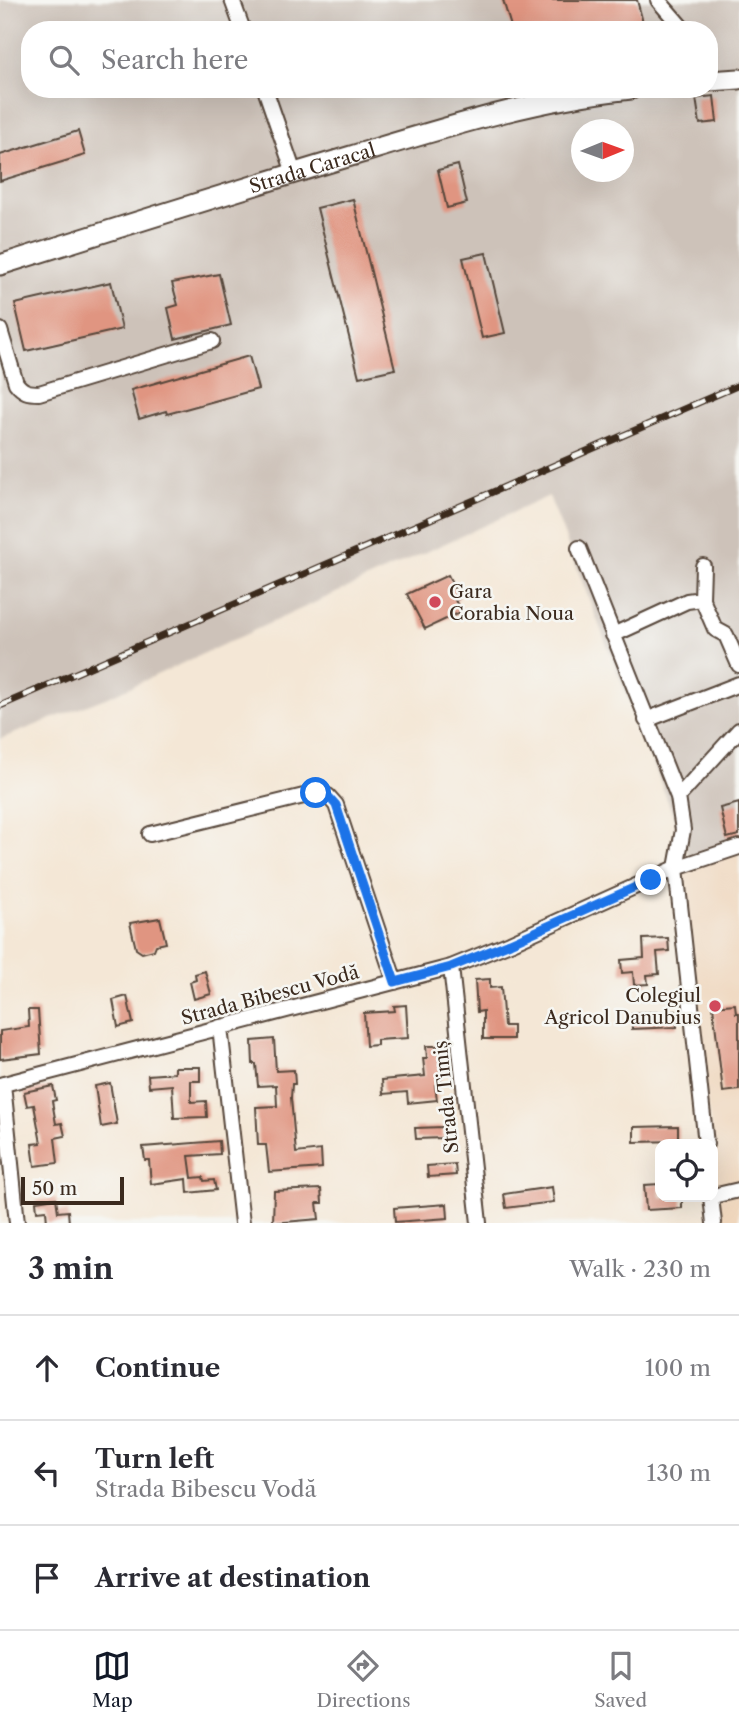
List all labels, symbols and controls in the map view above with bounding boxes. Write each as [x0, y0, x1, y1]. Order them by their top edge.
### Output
search box [21, 21, 718, 98]
icon: search [45, 41, 83, 79]
text: Search here [101, 44, 248, 76]
north arrow [571, 119, 634, 182]
street label: Strada Caracal [246, 138, 379, 198]
place label: Gara Corabia Noua [449, 580, 574, 625]
marker: Gara Corabia Noua [427, 594, 443, 610]
route start [300, 777, 331, 808]
route end [635, 864, 666, 895]
street label: Strada Bibescu Vodă [179, 960, 361, 1030]
place label: Colegiul Agricol Danubius [544, 984, 701, 1029]
marker: Colegiul Agricol Danubius [707, 998, 723, 1014]
street label: Strada Timiș [429, 1039, 463, 1155]
map controls [655, 1139, 718, 1202]
button: locate [655, 1139, 718, 1202]
scale bar [21, 1174, 124, 1206]
text: 50 m [32, 1177, 77, 1200]
text: 3 min [28, 1250, 114, 1287]
text: Walk · 230 m [569, 1255, 711, 1283]
icon: ahead [28, 1349, 66, 1387]
text: Continue [95, 1352, 220, 1384]
text: 100 m [645, 1354, 711, 1382]
text: Turn left [95, 1443, 214, 1475]
icon: left [28, 1454, 66, 1492]
text: 130 m [647, 1459, 711, 1487]
text: Strada Bibescu Vodă [95, 1475, 317, 1503]
icon: arrive [28, 1559, 66, 1597]
text: Arrive at destination [95, 1562, 370, 1594]
tab: Map [92, 1647, 133, 1712]
tab: Directions [317, 1647, 410, 1712]
tab: Saved [594, 1647, 647, 1712]

